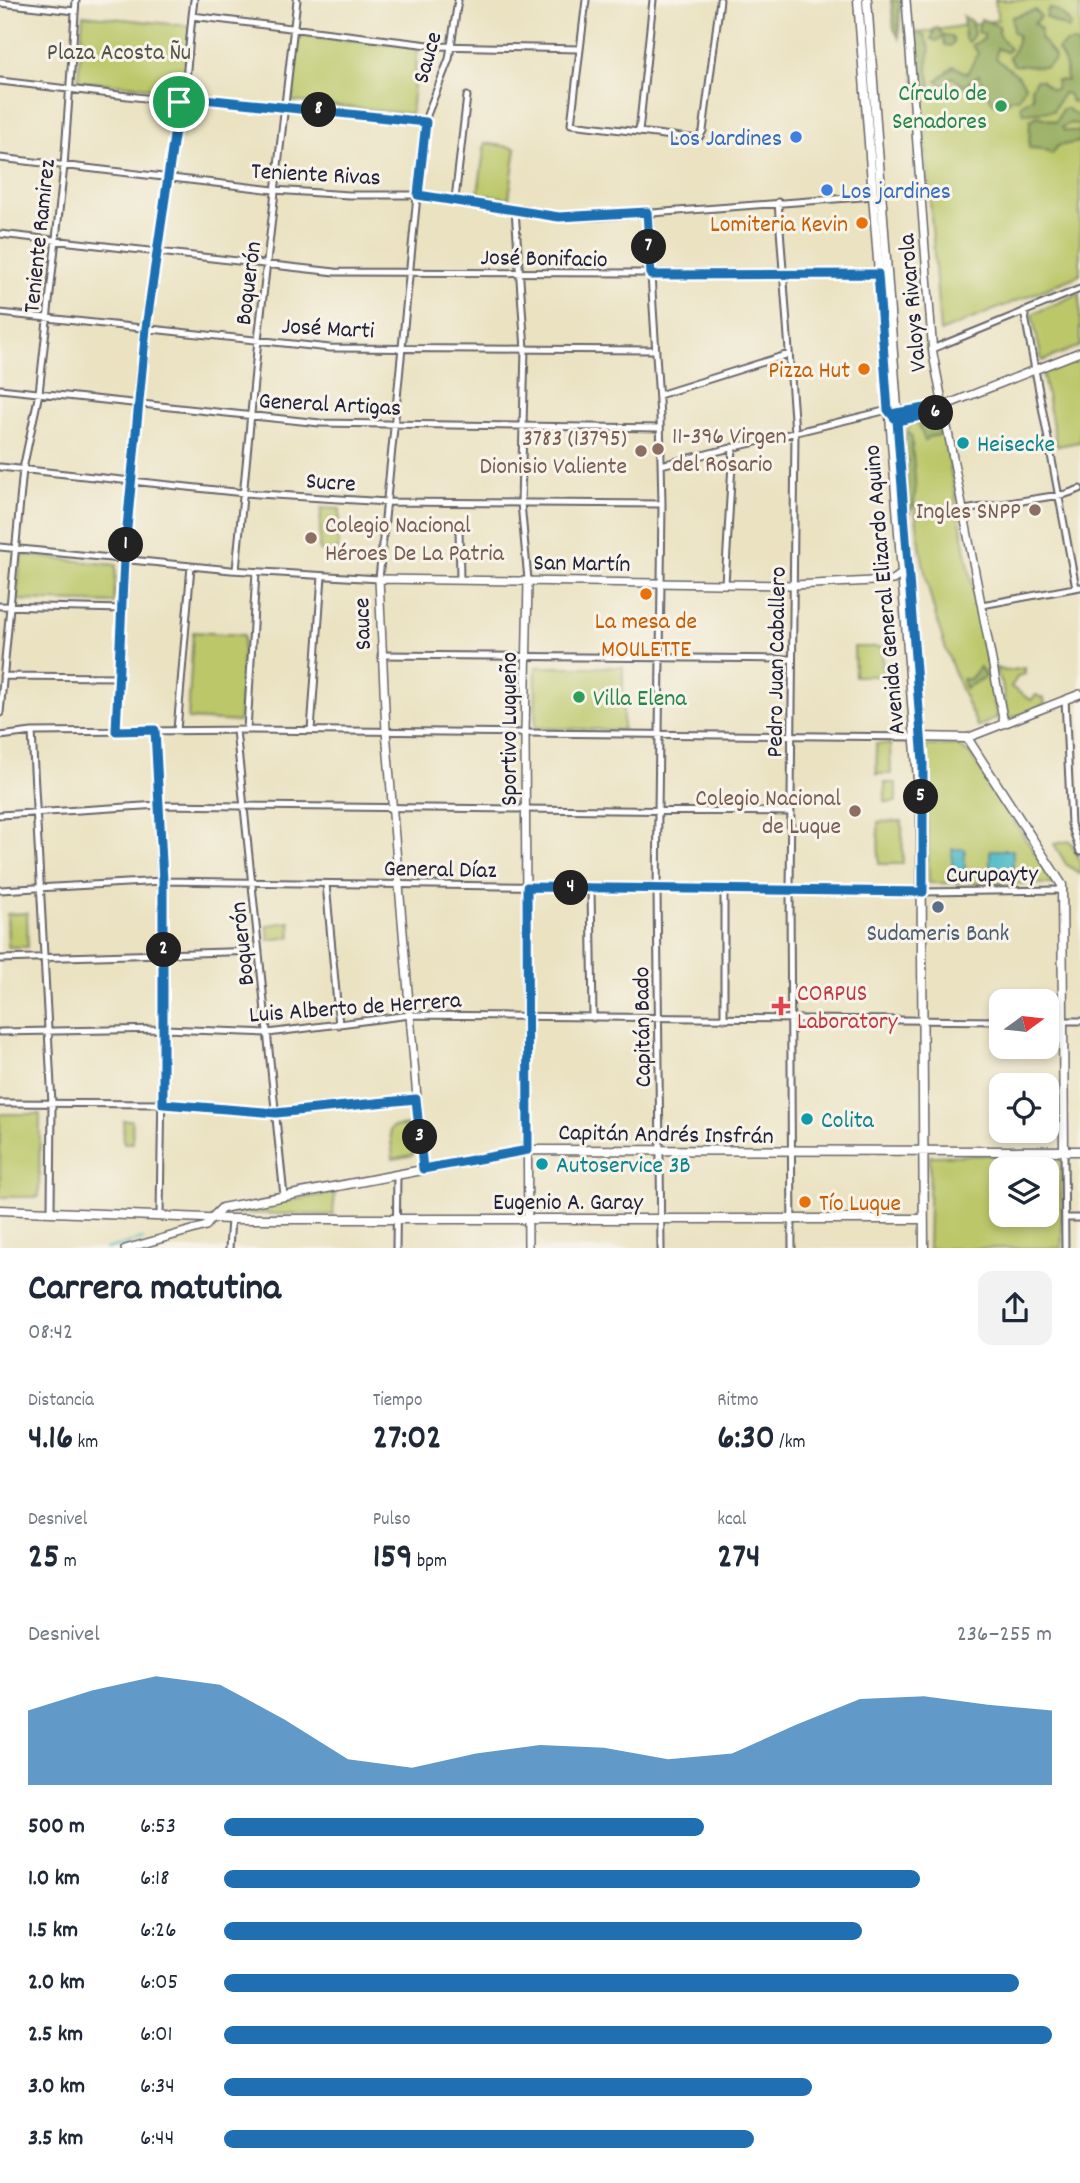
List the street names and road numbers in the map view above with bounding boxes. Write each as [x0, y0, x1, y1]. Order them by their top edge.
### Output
street label: Sauce [405, 28, 452, 88]
street label: Teniente Rivas [250, 156, 381, 196]
street label: Teniente Ramirez [16, 158, 66, 315]
street label: Valoys Rivarola [891, 232, 937, 373]
street label: Boquerón [228, 239, 272, 327]
street label: José Bonifacio [480, 242, 608, 278]
street label: José Marti [281, 311, 375, 349]
street label: General Artigas [258, 385, 402, 427]
street label: Avenida General Elizardo Aquino [856, 443, 916, 736]
street label: Sucre [305, 465, 357, 503]
street label: San Martín [533, 547, 631, 583]
street label: Pedro Juan Caballero [759, 566, 797, 758]
street label: Sauce [346, 597, 382, 651]
street label: Sportivo Luqueño [494, 652, 528, 806]
street label: General Díaz [383, 853, 497, 889]
street label: Curupayty [946, 858, 1040, 894]
street label: Boquerón [223, 900, 265, 987]
street label: Capitán Bado [626, 966, 662, 1088]
street label: Luis Alberto de Herrera [248, 985, 463, 1033]
street label: Capitán Andrés Insfrán [558, 1117, 774, 1155]
street label: Eugenio A. Garay [493, 1187, 644, 1221]

